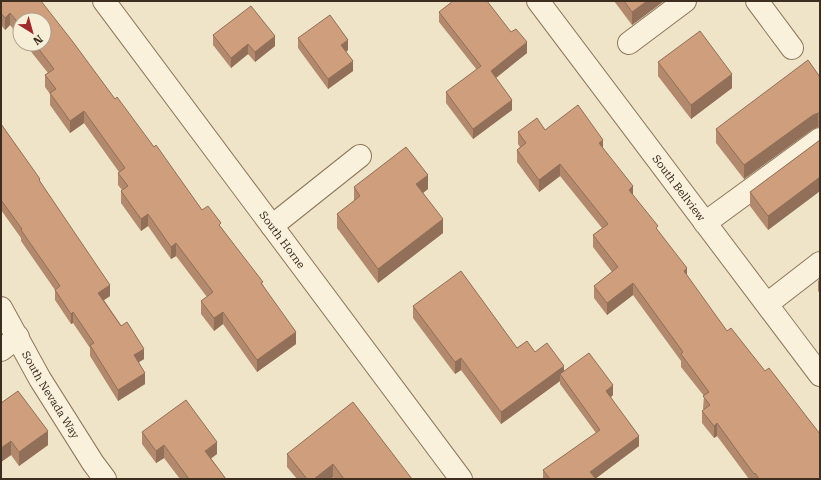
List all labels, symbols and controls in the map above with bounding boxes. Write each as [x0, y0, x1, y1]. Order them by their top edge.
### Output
north arrow [12, 12, 52, 52]
text: N [30, 32, 45, 48]
street label: South Bellview [649, 152, 708, 225]
street label: South Horne [256, 209, 308, 271]
street label: South Nevada Way [19, 349, 82, 442]

